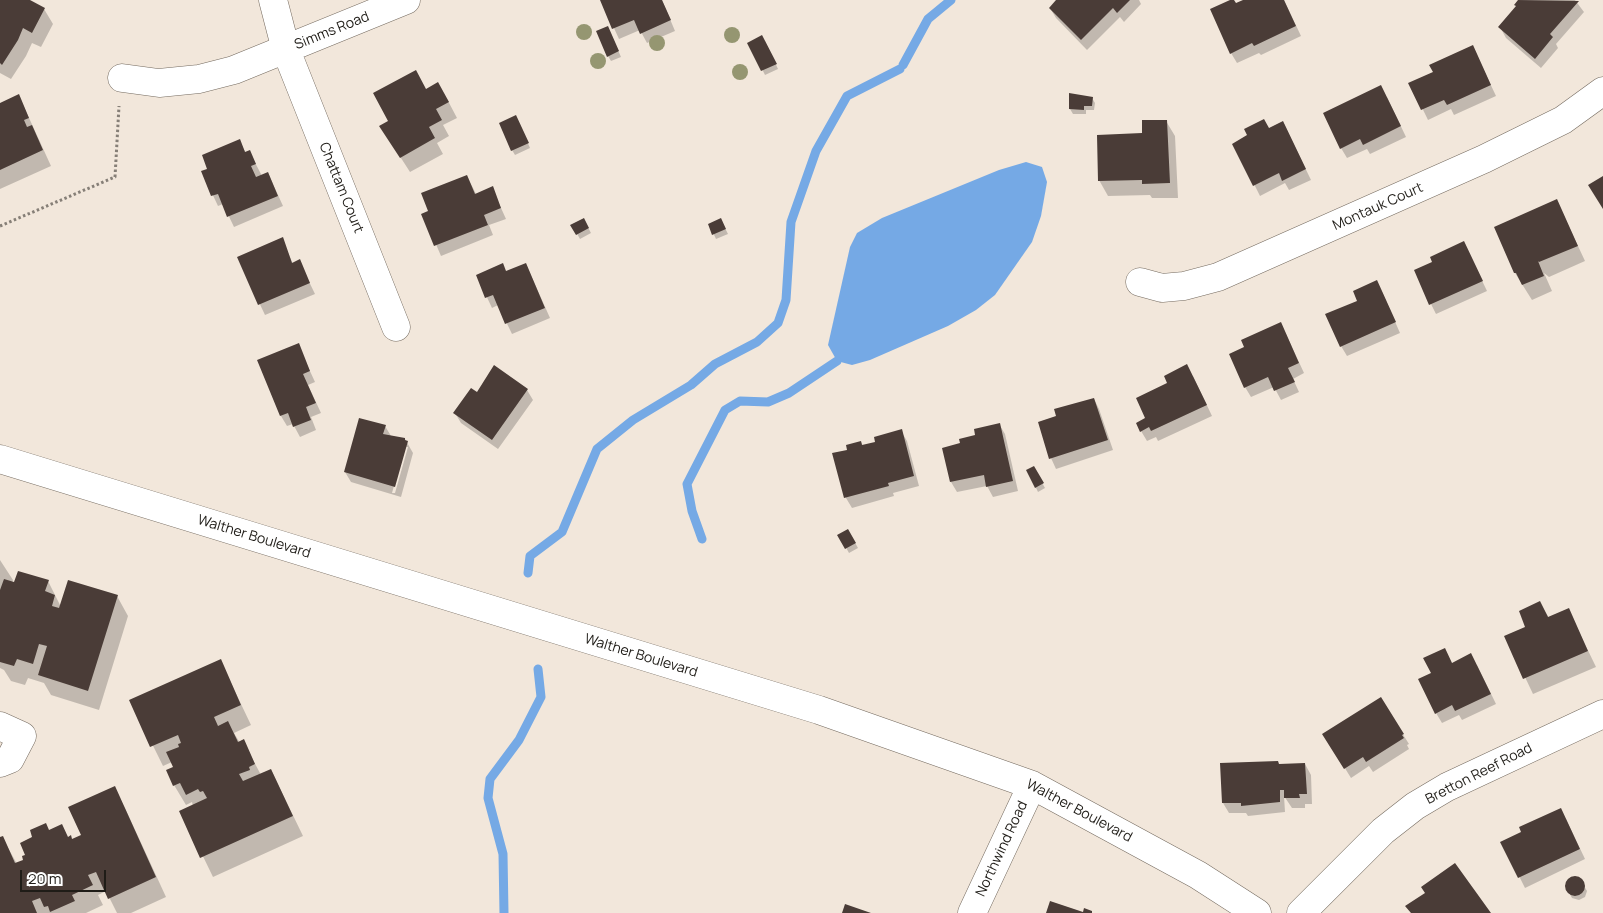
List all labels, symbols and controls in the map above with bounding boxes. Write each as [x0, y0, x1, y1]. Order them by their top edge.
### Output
street label: Simms Road [292, 8, 372, 54]
street label: Chattam Court [315, 140, 367, 236]
street label: Montauk Court [1330, 180, 1426, 234]
street label: Walther Boulevard [195, 512, 313, 562]
street label: Walther Boulevard [582, 631, 700, 681]
street label: Bretton Reef Road [1423, 740, 1535, 808]
street label: Walther Boulevard [1023, 776, 1135, 846]
street label: Northwind Road [973, 799, 1031, 899]
scale bar [22, 860, 109, 892]
text: 20 m [28, 868, 61, 889]

